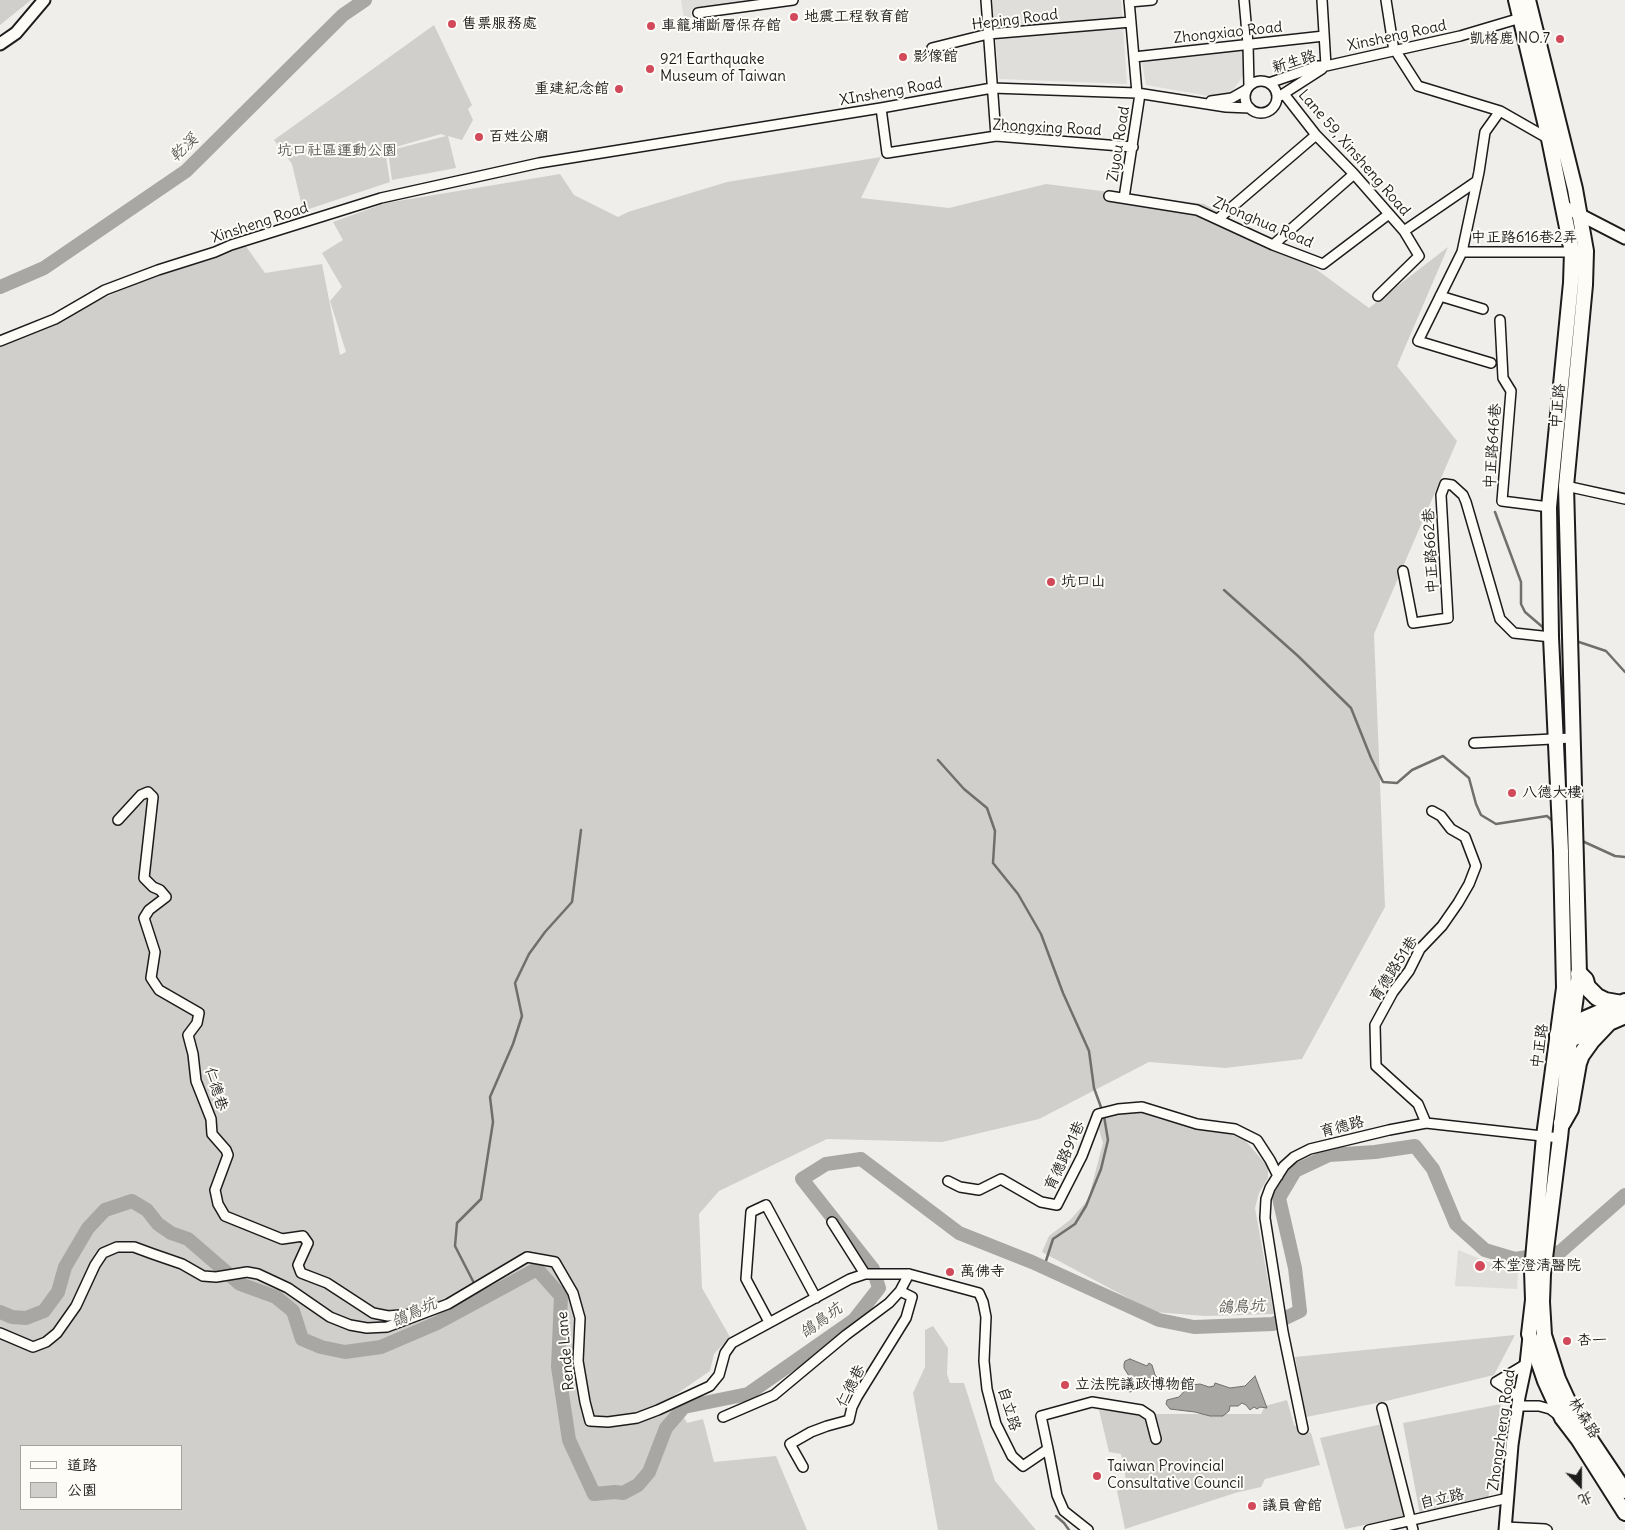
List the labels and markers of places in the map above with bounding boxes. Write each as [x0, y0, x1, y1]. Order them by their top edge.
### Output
place label: 地震工程教育館 [804, 8, 909, 26]
marker: 地震工程教育館 [788, 11, 800, 23]
place label: 售票服務處 [462, 15, 537, 33]
place label: 車籠埔斷層保存館 [661, 17, 781, 35]
marker: 售票服務處 [446, 18, 458, 30]
marker: 車籠埔斷層保存館 [645, 20, 657, 32]
place label: 凱格鹿 NO.7 [1469, 30, 1550, 48]
marker: 凱格鹿 NO.7 [1554, 33, 1566, 45]
place label: 影像館 [913, 48, 958, 66]
place label: 921 Earthquake Museum of Taiwan [660, 51, 786, 86]
marker: 影像館 [897, 51, 909, 63]
marker: 921 Earthquake Museum of Taiwan [644, 63, 656, 75]
place label: 重建紀念館 [534, 80, 609, 98]
marker: 重建紀念館 [613, 83, 625, 95]
place label: 百姓公廟 [489, 128, 549, 146]
marker: 百姓公廟 [473, 131, 485, 143]
place label: 坑口山 [1061, 573, 1106, 591]
marker: 坑口山 [1045, 576, 1057, 588]
place label: 八德大樓 [1522, 784, 1582, 802]
marker: 八德大樓 [1506, 787, 1518, 799]
place label: 本堂澄清醫院 [1491, 1257, 1581, 1275]
marker: 本堂澄清醫院 [1473, 1259, 1487, 1273]
place label: 萬佛寺 [960, 1263, 1005, 1281]
marker: 萬佛寺 [944, 1266, 956, 1278]
place label: 杏一 [1577, 1332, 1607, 1350]
marker: 杏一 [1561, 1335, 1573, 1347]
place label: 立法院議政博物館 [1075, 1376, 1195, 1394]
marker: 立法院議政博物館 [1059, 1379, 1071, 1391]
place label: Taiwan Provincial Consultative Council [1107, 1458, 1244, 1493]
marker: Taiwan Provincial Consultative Council [1091, 1470, 1103, 1482]
place label: 議員會館 [1262, 1497, 1322, 1515]
marker: 議員會館 [1246, 1500, 1258, 1512]

